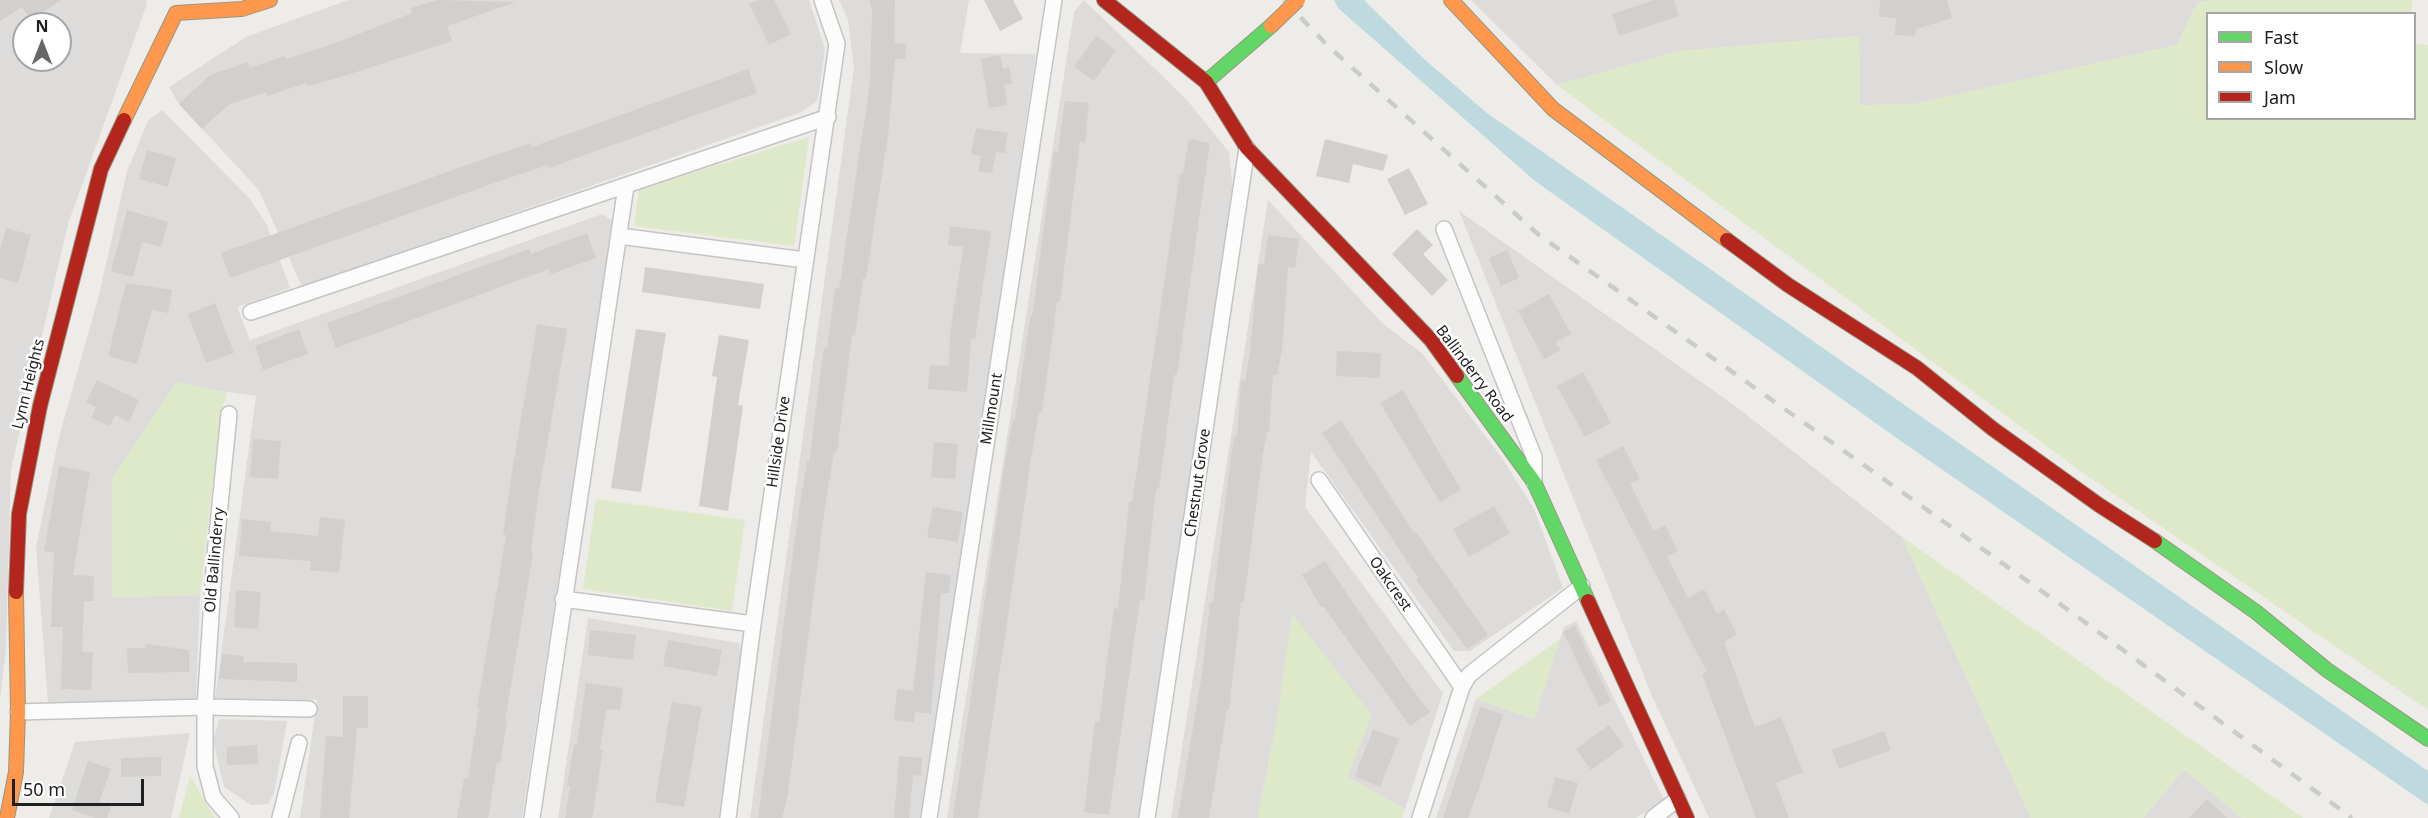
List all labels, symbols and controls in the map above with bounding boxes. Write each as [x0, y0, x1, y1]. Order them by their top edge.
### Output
north arrow [12, 12, 72, 72]
legend [2206, 12, 2416, 120]
text: N [35, 15, 49, 37]
text: Fast [2264, 25, 2299, 49]
text: Slow [2264, 55, 2303, 79]
text: Jam [2264, 85, 2296, 109]
street label: Ballinderry Road [1432, 322, 1516, 426]
street label: Lynn Heights [9, 337, 49, 431]
street label: Millmount [977, 372, 1007, 446]
street label: Hillside Drive [764, 395, 794, 489]
street label: Chestnut Grove [1181, 428, 1215, 538]
street label: Old Ballinderry [201, 507, 229, 613]
street label: Oakcrest [1365, 553, 1415, 615]
scale bar [15, 767, 147, 805]
text: 50 m [23, 777, 65, 801]

